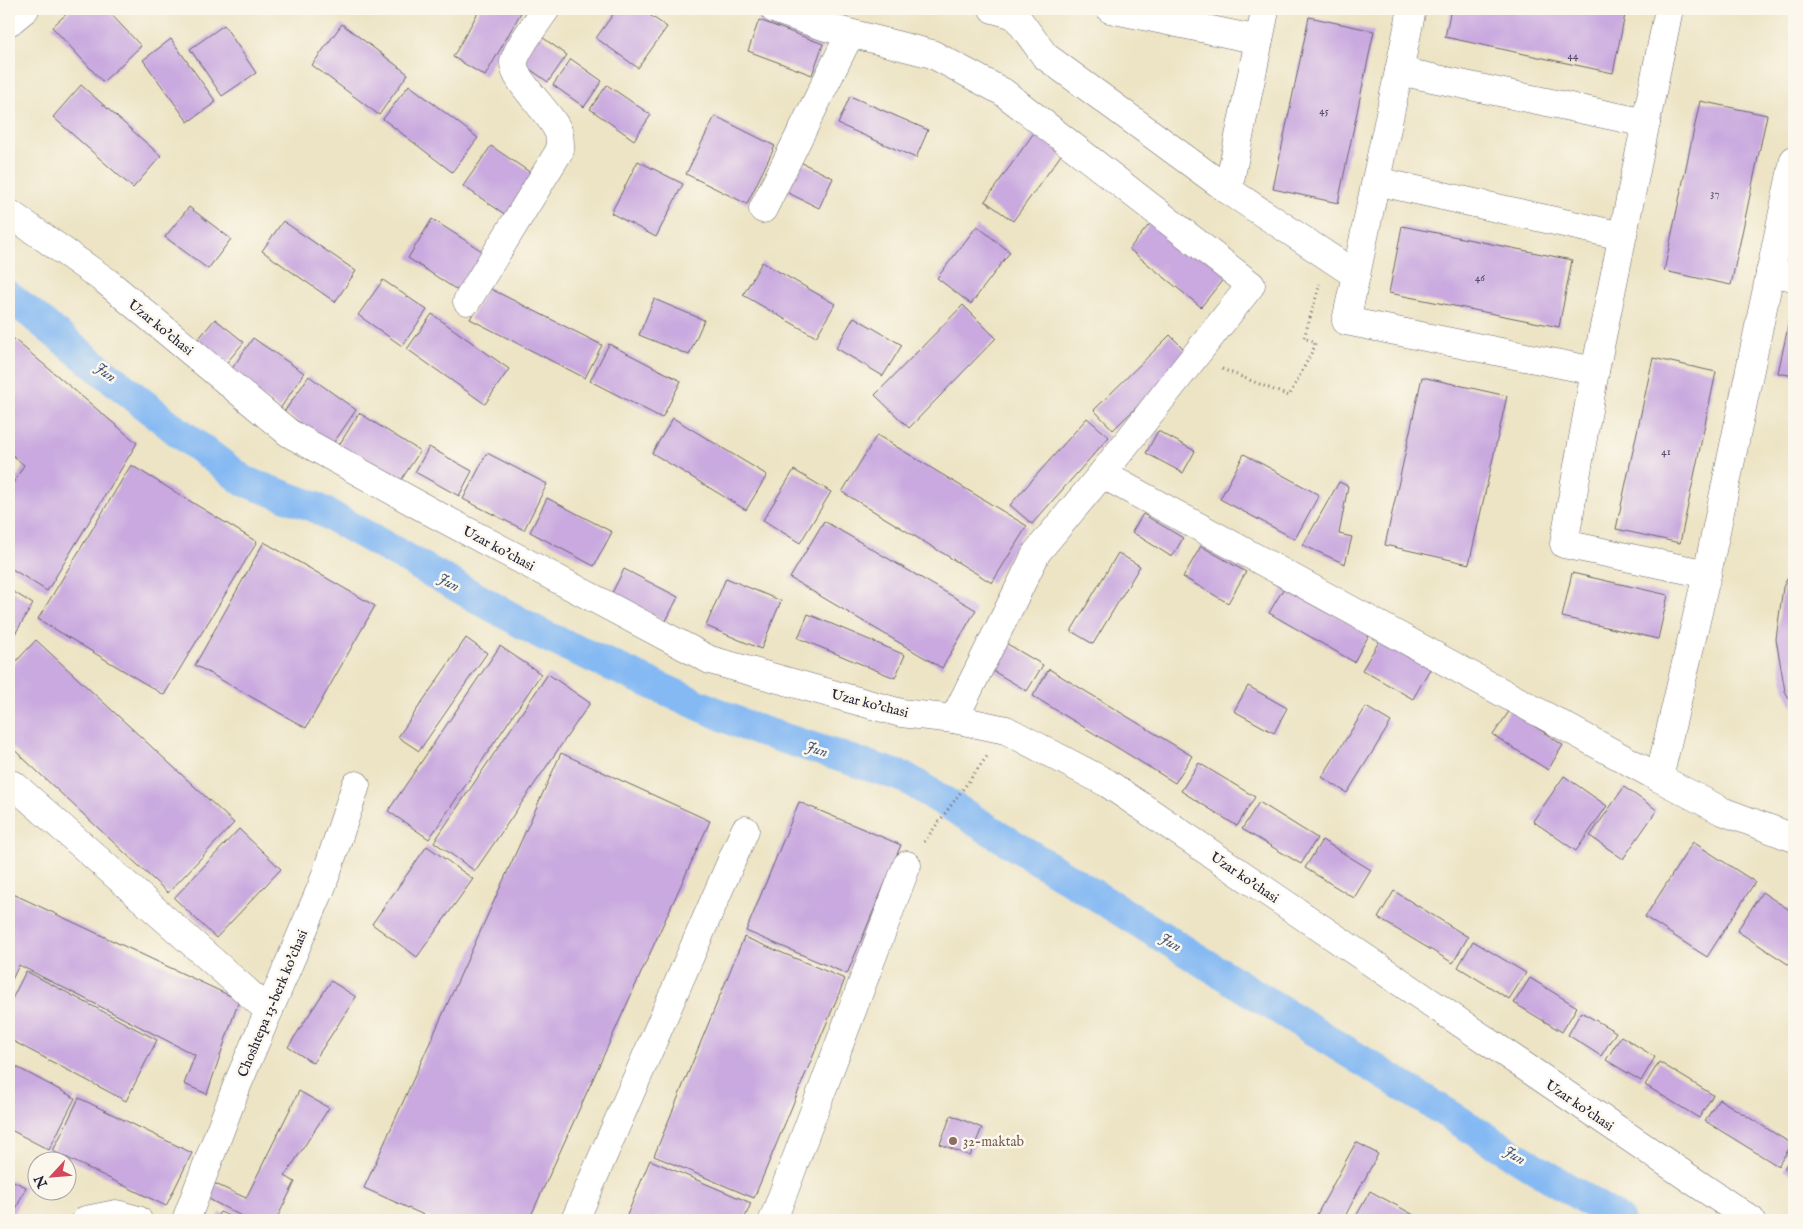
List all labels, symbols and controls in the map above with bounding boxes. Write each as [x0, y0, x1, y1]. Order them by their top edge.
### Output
house number: 44 [1568, 49, 1579, 63]
house number: 45 [1319, 104, 1329, 118]
house number: 37 [1710, 187, 1720, 201]
house number: 46 [1475, 271, 1485, 285]
street label: Uzar ko'chasi [124, 296, 197, 360]
water label: Jun [91, 358, 120, 387]
house number: 41 [1661, 445, 1671, 459]
street label: Uzar ko'chasi [459, 522, 538, 575]
water label: Jun [435, 569, 463, 596]
street label: Uzar ko'chasi [829, 686, 910, 722]
water label: Jun [803, 737, 830, 762]
street label: Uzar ko'chasi [1207, 848, 1282, 908]
street label: Choshtepa 13-berk ko'chasi [234, 927, 312, 1080]
water label: Jun [1156, 929, 1185, 956]
street label: Uzar ko'chasi [1542, 1076, 1617, 1136]
place label: 32-maktab [963, 1133, 1024, 1151]
marker: 32-maktab [947, 1135, 959, 1147]
water label: Jun [1500, 1142, 1529, 1169]
north arrow [28, 1152, 78, 1202]
text: N [30, 1172, 52, 1192]

